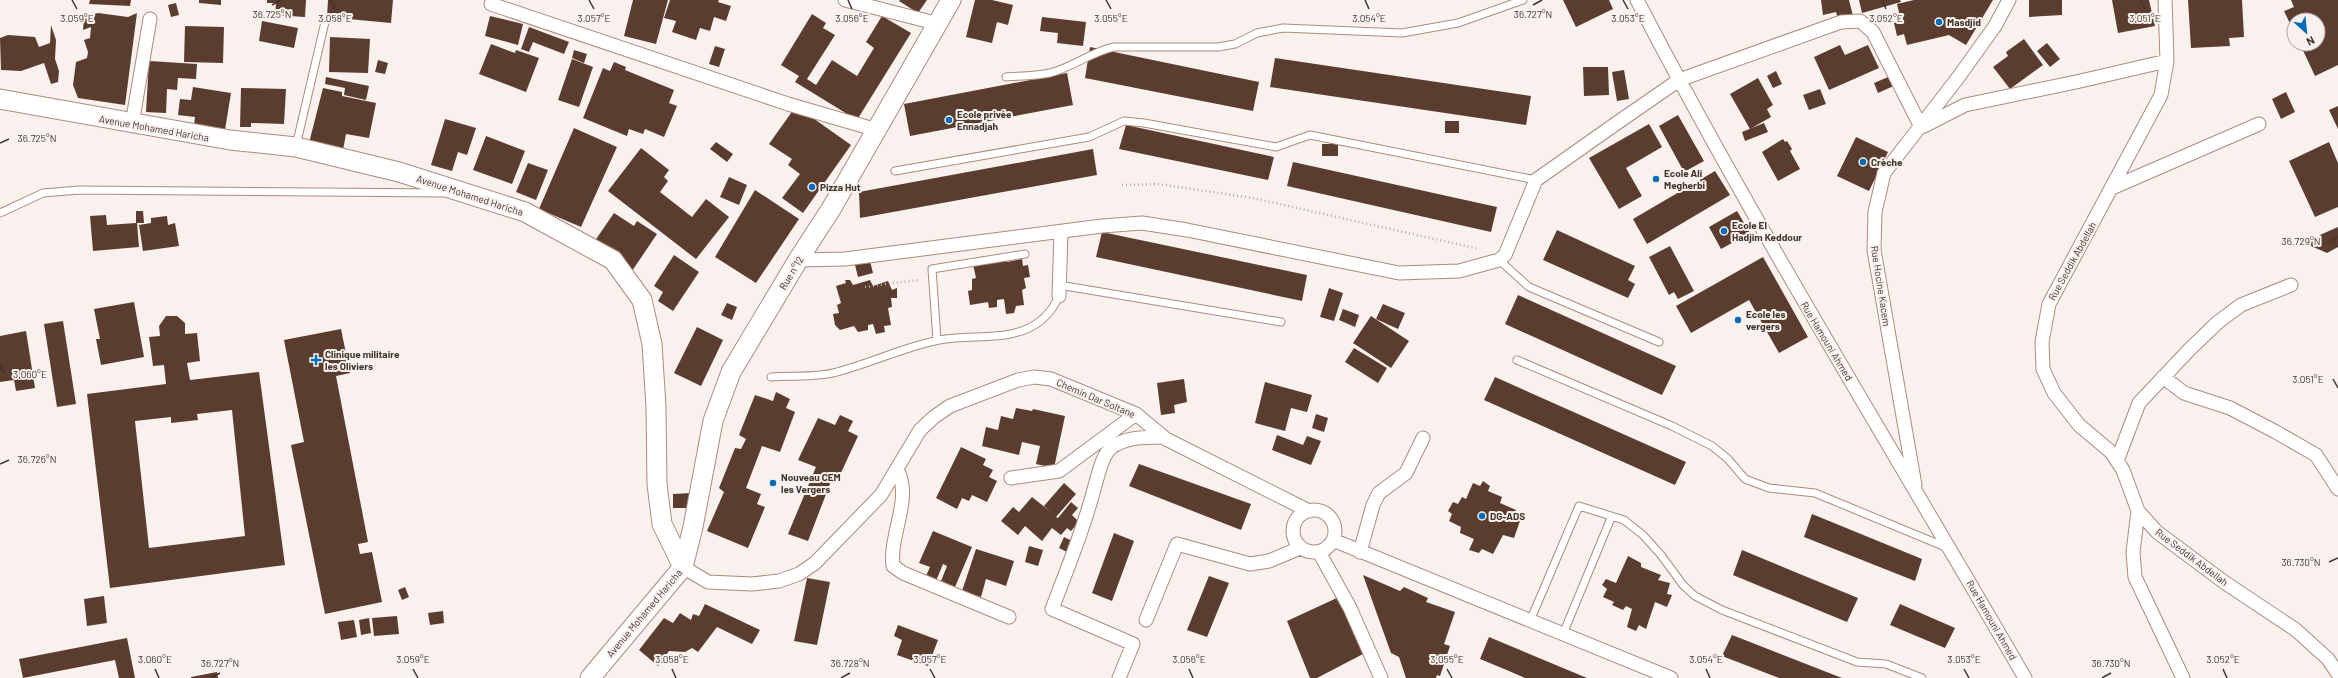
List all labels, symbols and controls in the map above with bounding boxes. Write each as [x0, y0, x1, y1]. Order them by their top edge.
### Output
text: 36.725°N [253, 8, 291, 20]
text: 36.727°N [1514, 8, 1552, 20]
text: 3.059°E [60, 12, 94, 24]
text: 3.058°E [318, 12, 352, 24]
text: 3.057°E [578, 12, 610, 24]
text: 3.056°E [835, 12, 869, 24]
text: 3.055°E [1094, 12, 1128, 24]
text: 3.054°E [1352, 12, 1386, 24]
text: 3.053°E [1611, 12, 1645, 24]
text: 3.052°E [1869, 12, 1903, 24]
text: 3.051°E [2129, 12, 2161, 24]
north arrow [2286, 12, 2326, 52]
place label: Masdjid [1947, 16, 1981, 28]
marker: Masdjid [1934, 17, 1944, 27]
text: N [2305, 34, 2317, 49]
place label: Ecole privée Ennadjah [957, 108, 1012, 132]
street label: Avenue Mohamed Haricha [98, 112, 210, 144]
marker: Ecole privée Ennadjah [944, 115, 954, 125]
text: 36.725°N [18, 132, 56, 144]
place label: Crèche [1871, 156, 1903, 168]
marker: Crèche [1858, 157, 1868, 167]
place label: Ecole Ali Megherbi [1664, 167, 1706, 191]
street label: Avenue Mohamed Haricha [415, 172, 525, 218]
marker: Ecole Ali Megherbi [1651, 174, 1661, 184]
place label: Pizza Hut [820, 181, 861, 193]
marker: Pizza Hut [807, 182, 817, 192]
place label: Ecole El Hadjim Keddour [1732, 219, 1802, 243]
street label: Rue Seddik Abdellah [2045, 220, 2099, 302]
marker: Ecole El Hadjim Keddour [1719, 226, 1729, 236]
text: 36.729°N [2282, 235, 2320, 247]
street label: Rue Hocine Kacem [1869, 245, 1893, 327]
street label: Rue n°12 [776, 254, 806, 292]
street label: Rue Hamouni Ahmed [1799, 299, 1855, 383]
place label: Ecole les vergers [1746, 308, 1785, 332]
marker: Ecole les vergers [1733, 315, 1743, 325]
place label: Clinique militaire les Oliviers [325, 348, 400, 372]
marker: Clinique militaire les Oliviers [310, 354, 322, 366]
text: 3.060°E [13, 368, 47, 380]
text: 3.051°E [2292, 373, 2324, 385]
street label: Chemin Dar Soltane [1055, 376, 1137, 420]
text: 36.726°N [18, 453, 56, 465]
place label: Nouveau CEM les Vergers [781, 471, 841, 495]
marker: Nouveau CEM les Vergers [768, 478, 778, 488]
place label: DG-ADS [1490, 510, 1525, 522]
marker: DG-ADS [1477, 511, 1487, 521]
street label: Rue Seddik Abdellah [2153, 526, 2231, 588]
text: 36.730°N [2281, 556, 2321, 568]
street label: Avenue Mohamed Haricha [604, 566, 684, 660]
street label: Rue Hamouni Ahmed [1964, 578, 2020, 662]
text: 3.060°E [138, 653, 172, 665]
text: 3.059°E [396, 653, 430, 665]
text: 3.058°E [655, 653, 689, 665]
text: 3.057°E [914, 653, 946, 665]
text: 3.056°E [1172, 653, 1206, 665]
text: 3.055°E [1430, 653, 1464, 665]
text: 3.054°E [1689, 653, 1723, 665]
text: 3.053°E [1947, 653, 1981, 665]
text: 3.052°E [2206, 653, 2240, 665]
text: 36.727°N [201, 657, 239, 669]
text: 36.728°N [831, 657, 869, 669]
text: 36.730°N [2091, 657, 2131, 669]

